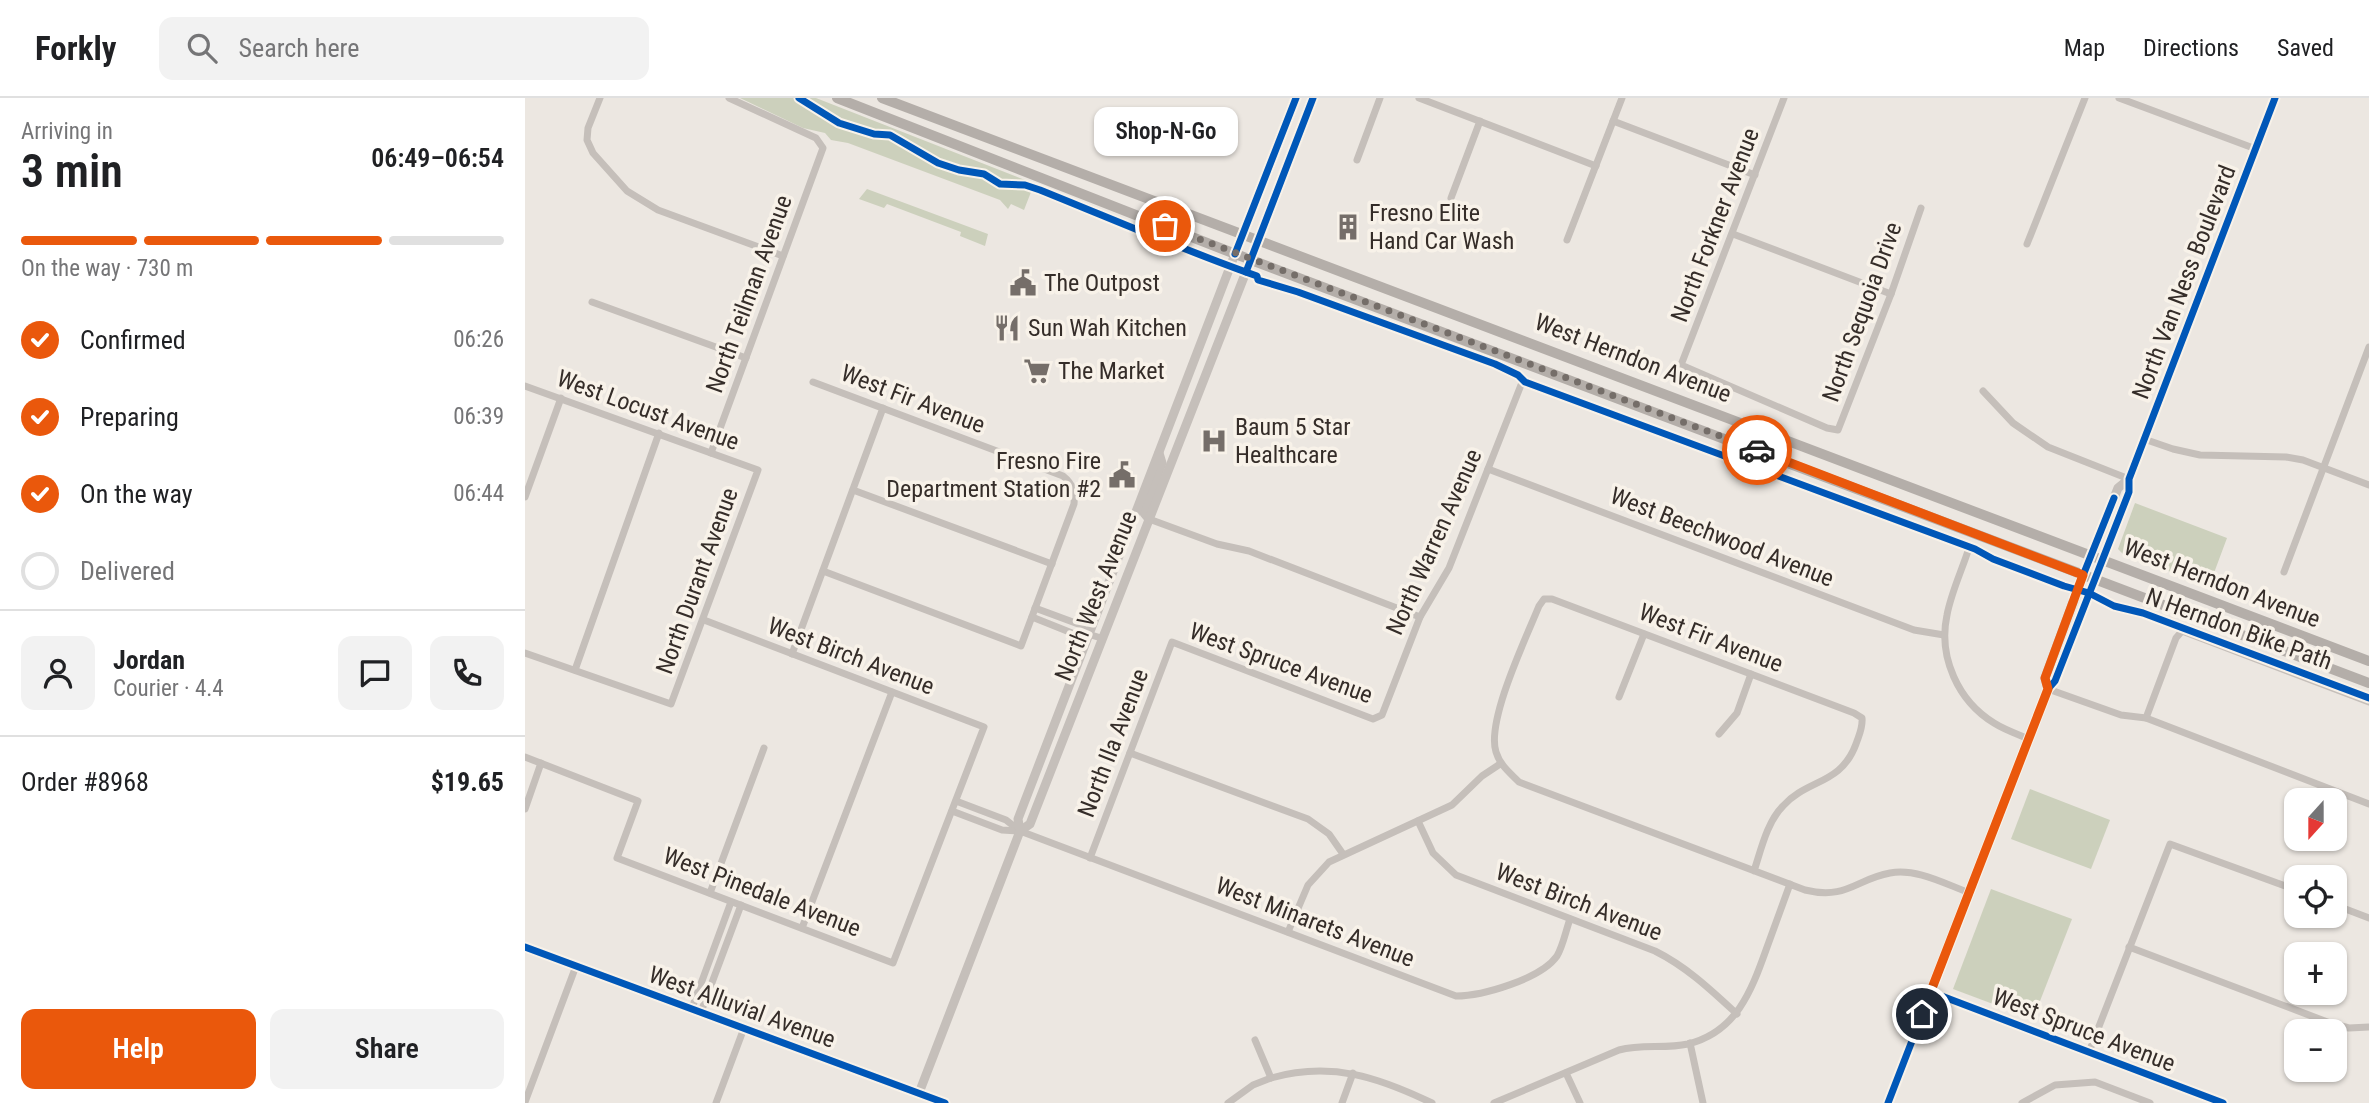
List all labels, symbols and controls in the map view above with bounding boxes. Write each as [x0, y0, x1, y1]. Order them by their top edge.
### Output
search box [159, 17, 649, 80]
text: Forkly [35, 29, 117, 68]
icon: search [183, 29, 221, 67]
text: Search here [239, 33, 359, 63]
text: Map [2064, 34, 2105, 62]
text: Directions [2143, 34, 2239, 62]
text: Saved [2277, 34, 2334, 62]
callout: Shop-N-Go [1093, 107, 1237, 156]
text: Arriving in [21, 118, 113, 145]
text: Shop-N-Go [1116, 118, 1216, 145]
street label: North Forkner Avenue [1665, 124, 1765, 326]
text: 06:49–06:54 [371, 143, 504, 173]
text: 3 min [21, 144, 123, 198]
street label: North Van Ness Boulevard [2126, 161, 2242, 403]
street label: North Teilman Avenue [700, 192, 798, 396]
pin [1135, 196, 1195, 256]
place label: Fresno Elite Hand Car Wash [1369, 199, 1514, 255]
icon: bag [1146, 207, 1184, 245]
building icon: Fresno Elite Hand Car Wash [1333, 212, 1363, 242]
street label: North Sequoia Drive [1817, 219, 1907, 405]
text: On the way · 730 m [21, 255, 193, 282]
public building icon: The Outpost [1008, 268, 1038, 298]
place label: The Outpost [1044, 269, 1160, 297]
street label: West Herndon Avenue [1531, 308, 1735, 408]
restaurant icon: Sun Wah Kitchen [992, 313, 1022, 343]
place label: Sun Wah Kitchen [1028, 314, 1187, 342]
icon: check [21, 321, 59, 359]
text: Confirmed [80, 325, 186, 355]
text: 06:26 [453, 326, 504, 353]
supermarket icon: The Market [1022, 356, 1052, 386]
place label: The Market [1058, 357, 1165, 385]
street label: West Fir Avenue [837, 359, 989, 439]
street label: West Locust Avenue [553, 364, 743, 456]
icon: check [21, 398, 59, 436]
text: Preparing [80, 402, 179, 432]
text: 06:39 [453, 403, 504, 430]
place label: Baum 5 Star Healthcare [1235, 413, 1351, 469]
courier [1722, 415, 1792, 485]
hospital icon: Baum 5 Star Healthcare [1199, 426, 1229, 456]
icon: car [1738, 431, 1776, 469]
street label: North Warren Avenue [1380, 445, 1488, 639]
place label: Fresno Fire Department Station #2 [886, 447, 1101, 503]
public building icon: Fresno Fire Department Station #2 [1107, 460, 1137, 490]
icon: check [21, 475, 59, 513]
text: On the way [80, 479, 193, 509]
text: 06:44 [453, 480, 504, 507]
street label: West Beechwood Avenue [1606, 481, 1838, 593]
street label: North Durant Avenue [650, 484, 744, 678]
street label: North West Avenue [1049, 507, 1143, 685]
street label: West Herndon Avenue [2120, 533, 2324, 633]
text: Delivered [80, 556, 175, 586]
street label: N Herndon Bike Path [2142, 582, 2336, 676]
street label: West Fir Avenue [1635, 598, 1787, 678]
street label: West Birch Avenue [764, 611, 938, 701]
street label: West Spruce Avenue [1186, 617, 1376, 709]
button: person [21, 636, 95, 710]
button: chat [338, 636, 412, 710]
button: phone [430, 636, 504, 710]
text: Jordan [113, 645, 185, 675]
street label: North Ila Avenue [1072, 665, 1154, 821]
text: Courier · 4.4 [113, 675, 224, 702]
text: Order #8968 [21, 767, 149, 797]
text: $19.65 [431, 767, 504, 797]
north arrow [2284, 788, 2347, 850]
map controls [2284, 788, 2347, 1082]
street label: West Pinedale Avenue [659, 841, 865, 943]
street label: West Birch Avenue [1492, 857, 1666, 947]
button: locate [2284, 865, 2347, 928]
street label: West Minarets Avenue [1212, 871, 1418, 973]
button: + [2284, 942, 2347, 1005]
street label: West Alluvial Avenue [645, 960, 839, 1054]
street label: West Spruce Avenue [1989, 982, 2179, 1078]
pin [1892, 984, 1952, 1044]
icon: home [1903, 995, 1941, 1033]
button: Help [21, 1009, 256, 1089]
button: Share [270, 1009, 504, 1089]
button: − [2284, 1019, 2347, 1082]

